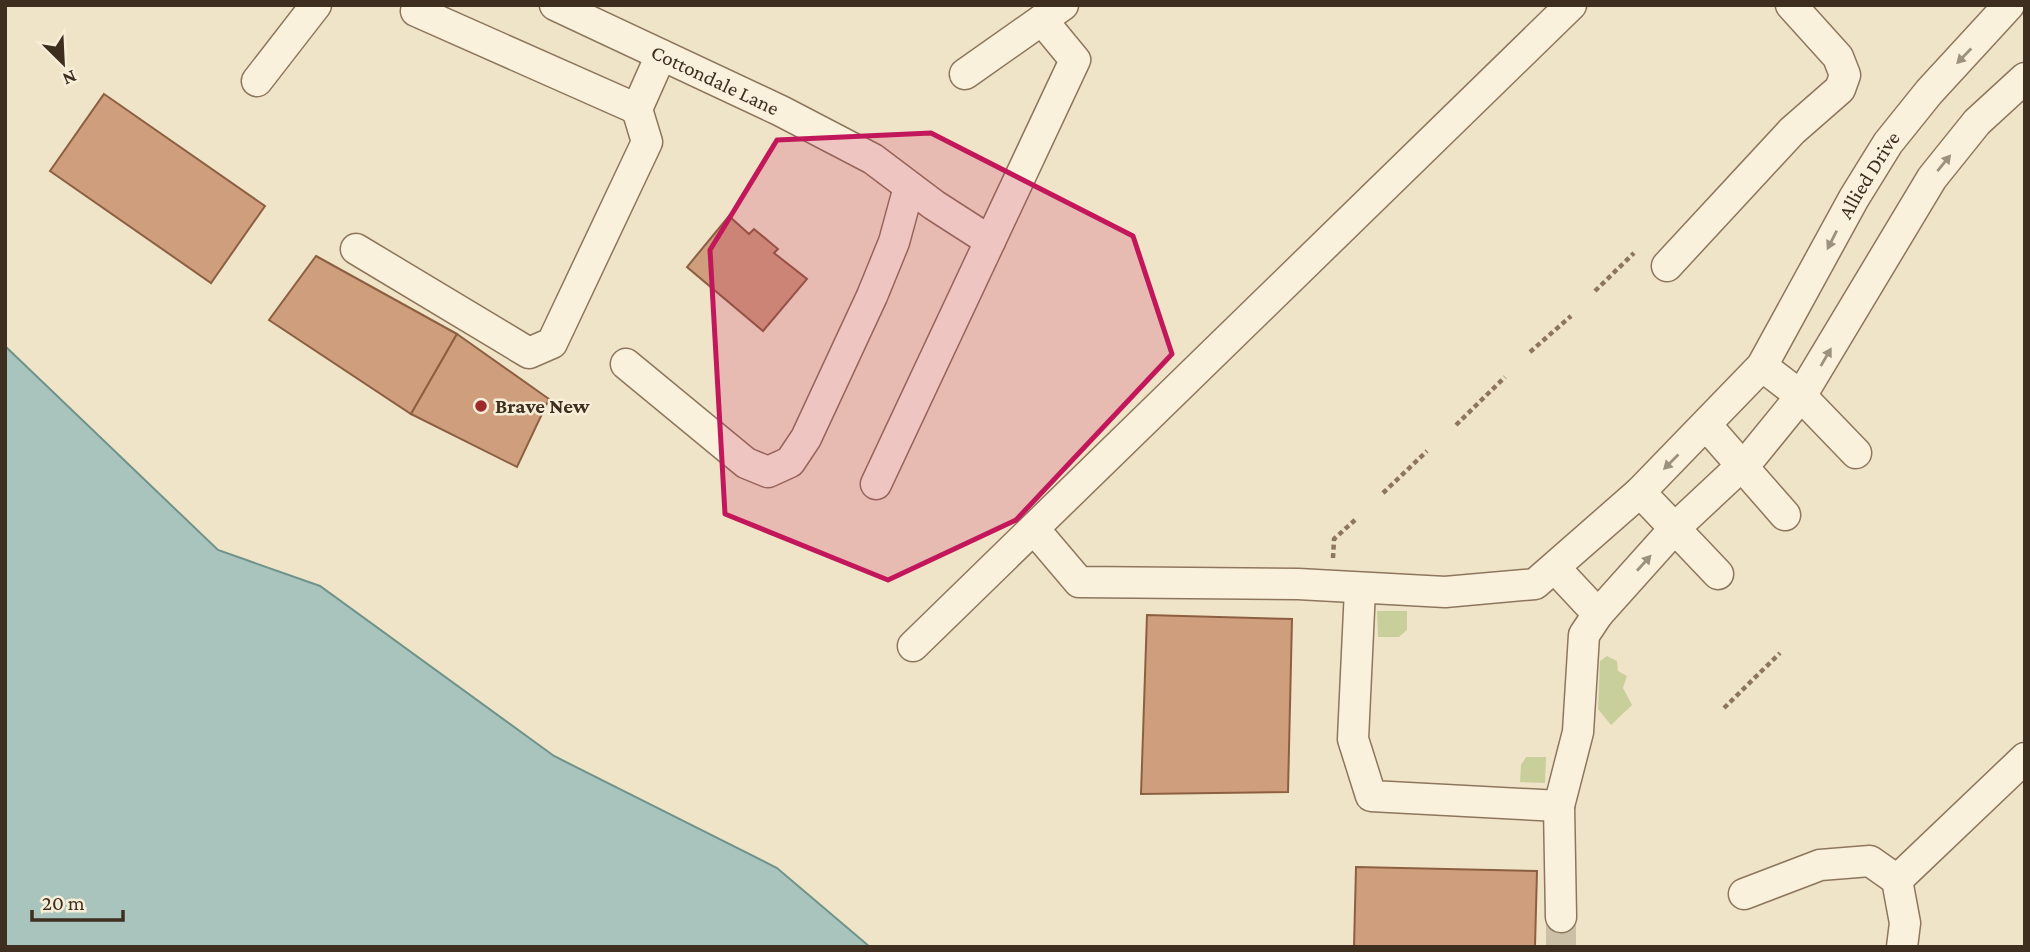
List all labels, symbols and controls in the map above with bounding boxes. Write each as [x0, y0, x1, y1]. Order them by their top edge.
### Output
north arrow [28, 28, 98, 98]
street label: Cottondale Lane [647, 40, 783, 120]
one-way arrow [1955, 48, 1972, 65]
text: N [59, 66, 80, 90]
street label: Allied Drive [1833, 126, 1905, 223]
one-way arrow [1936, 154, 1951, 171]
one-way arrow [1826, 230, 1838, 250]
one-way arrow [1820, 347, 1832, 366]
place label: Brave New [495, 394, 590, 418]
marker: Brave New [473, 398, 489, 414]
one-way arrow [1662, 453, 1679, 470]
one-way arrow [1635, 555, 1651, 572]
scale bar [32, 878, 122, 922]
text: 20 m [42, 891, 85, 915]

